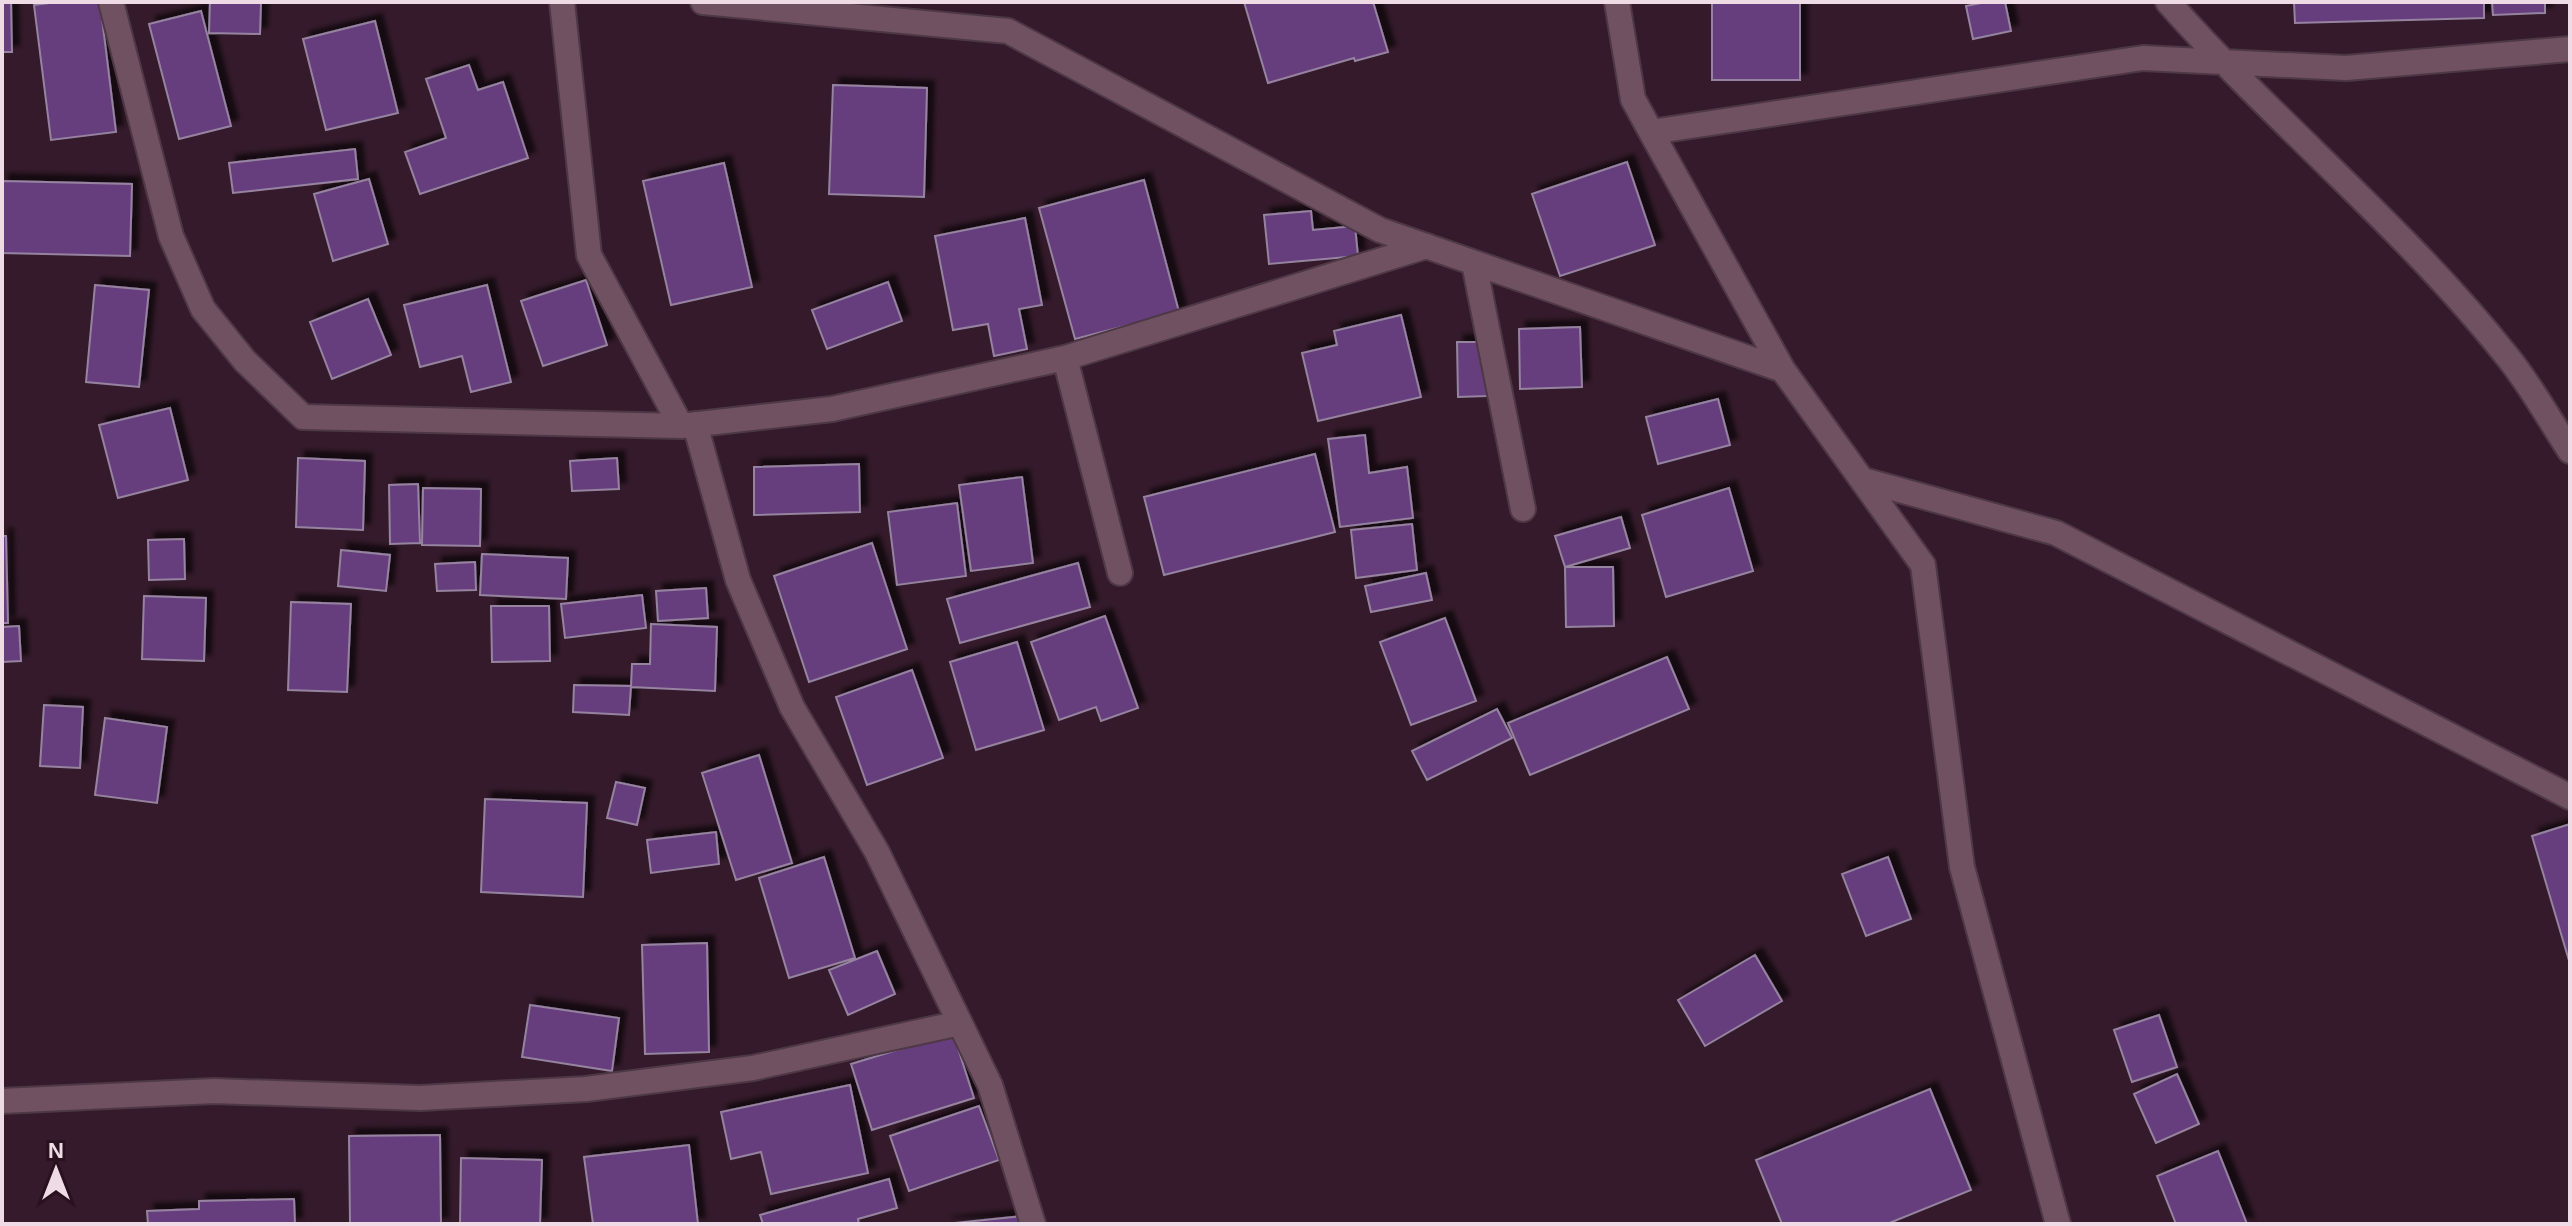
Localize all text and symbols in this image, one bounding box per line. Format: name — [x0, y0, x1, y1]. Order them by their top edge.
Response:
north arrow — [16, 1130, 96, 1210]
text: N — [48, 1138, 64, 1163]

